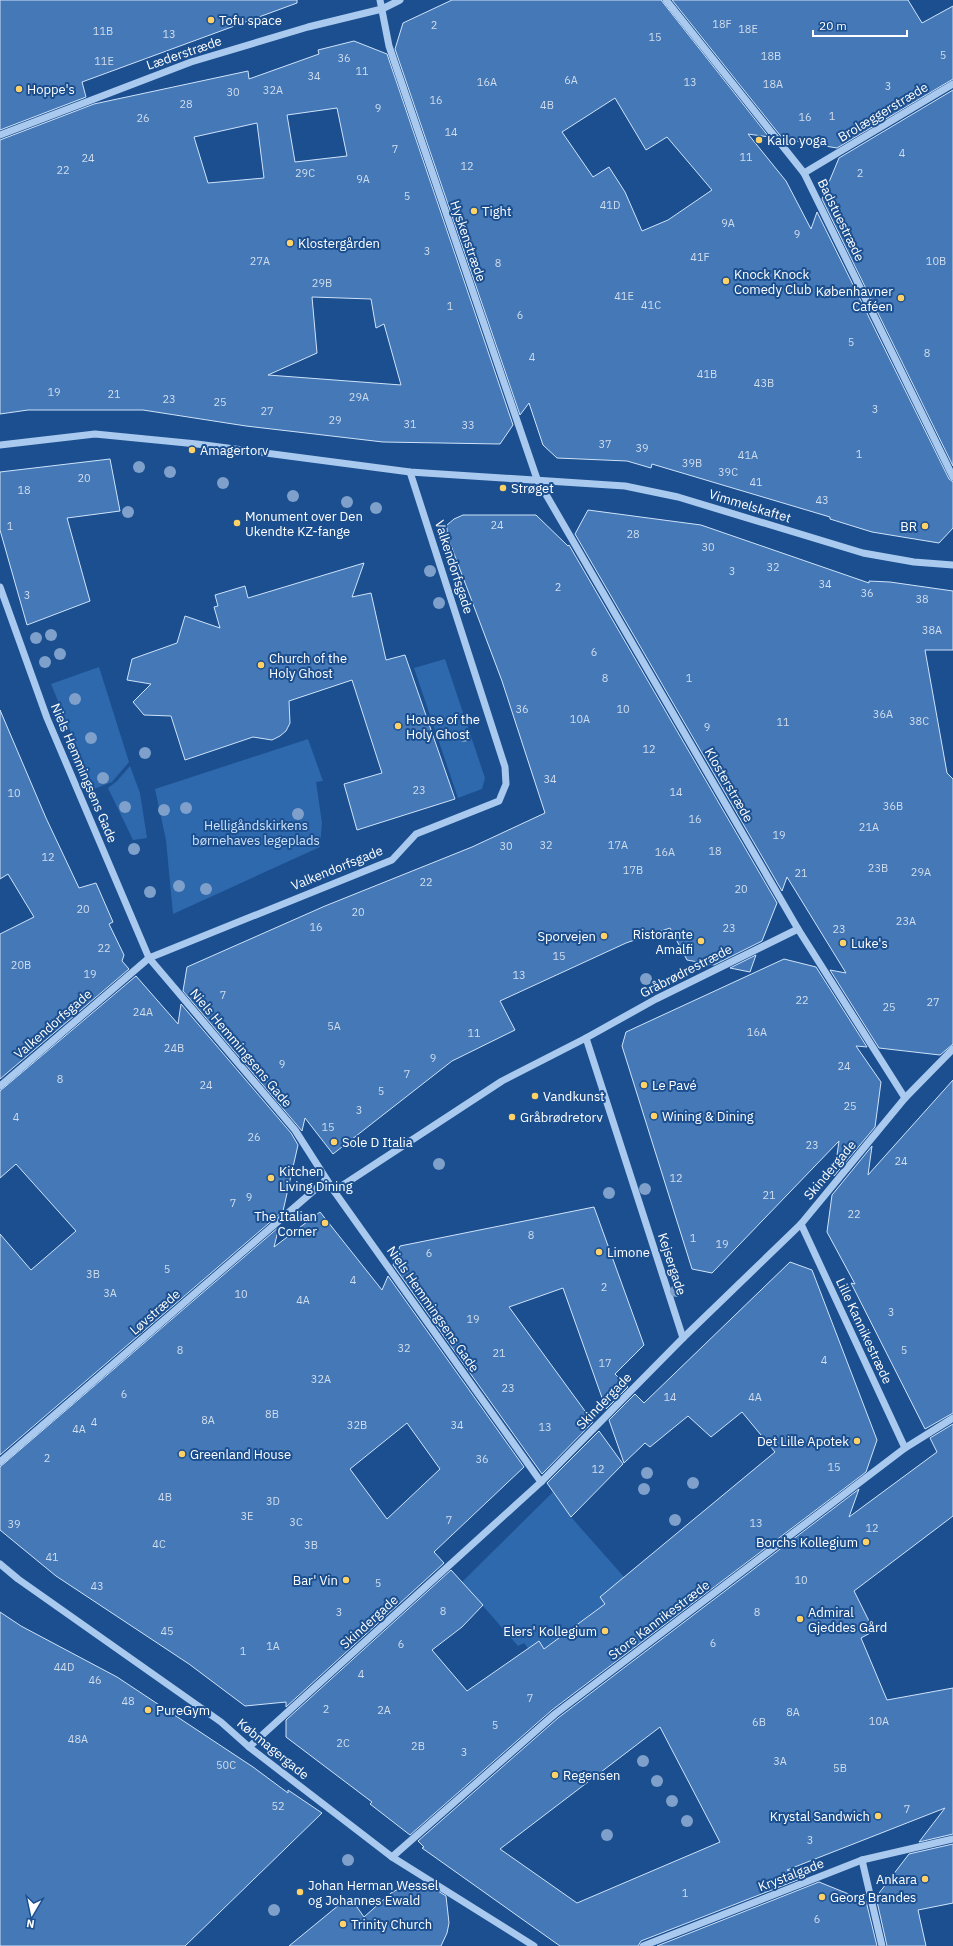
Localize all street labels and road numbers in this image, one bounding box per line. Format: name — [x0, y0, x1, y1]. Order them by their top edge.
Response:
street label: Læderstræde — [144, 32, 224, 74]
street label: Brolæggerstræde — [835, 78, 931, 146]
street label: Badstuestræde — [814, 176, 868, 264]
street label: Hyskenstræde — [446, 198, 490, 284]
street label: Vimmelskaftet — [707, 485, 793, 527]
street label: Valkendorfsgade — [431, 518, 477, 616]
street label: Niels Hemmingsens Gade — [47, 701, 121, 845]
street label: Klosterstræde — [701, 745, 757, 825]
street label: Valkendorfsgade — [289, 842, 385, 894]
street label: Gråbrødrestræde — [637, 940, 735, 1002]
street label: Niels Hemmingsens Gade — [186, 985, 296, 1111]
street label: Valkendorfsgade — [11, 986, 95, 1062]
street label: Skindergade — [800, 1137, 860, 1203]
street label: Kejsergade — [654, 1231, 690, 1297]
street label: Niels Hemmingsens Gade — [383, 1243, 483, 1375]
street label: Lille Kannikestræde — [832, 1275, 896, 1387]
street label: Løvstræde — [126, 1285, 184, 1339]
street label: Skindergade — [573, 1369, 635, 1433]
street label: Store Kannikestræde — [605, 1576, 713, 1664]
street label: Skindergade — [336, 1591, 402, 1653]
street label: Købmagergade — [233, 1715, 313, 1783]
street label: Krystalgade — [756, 1855, 826, 1895]

